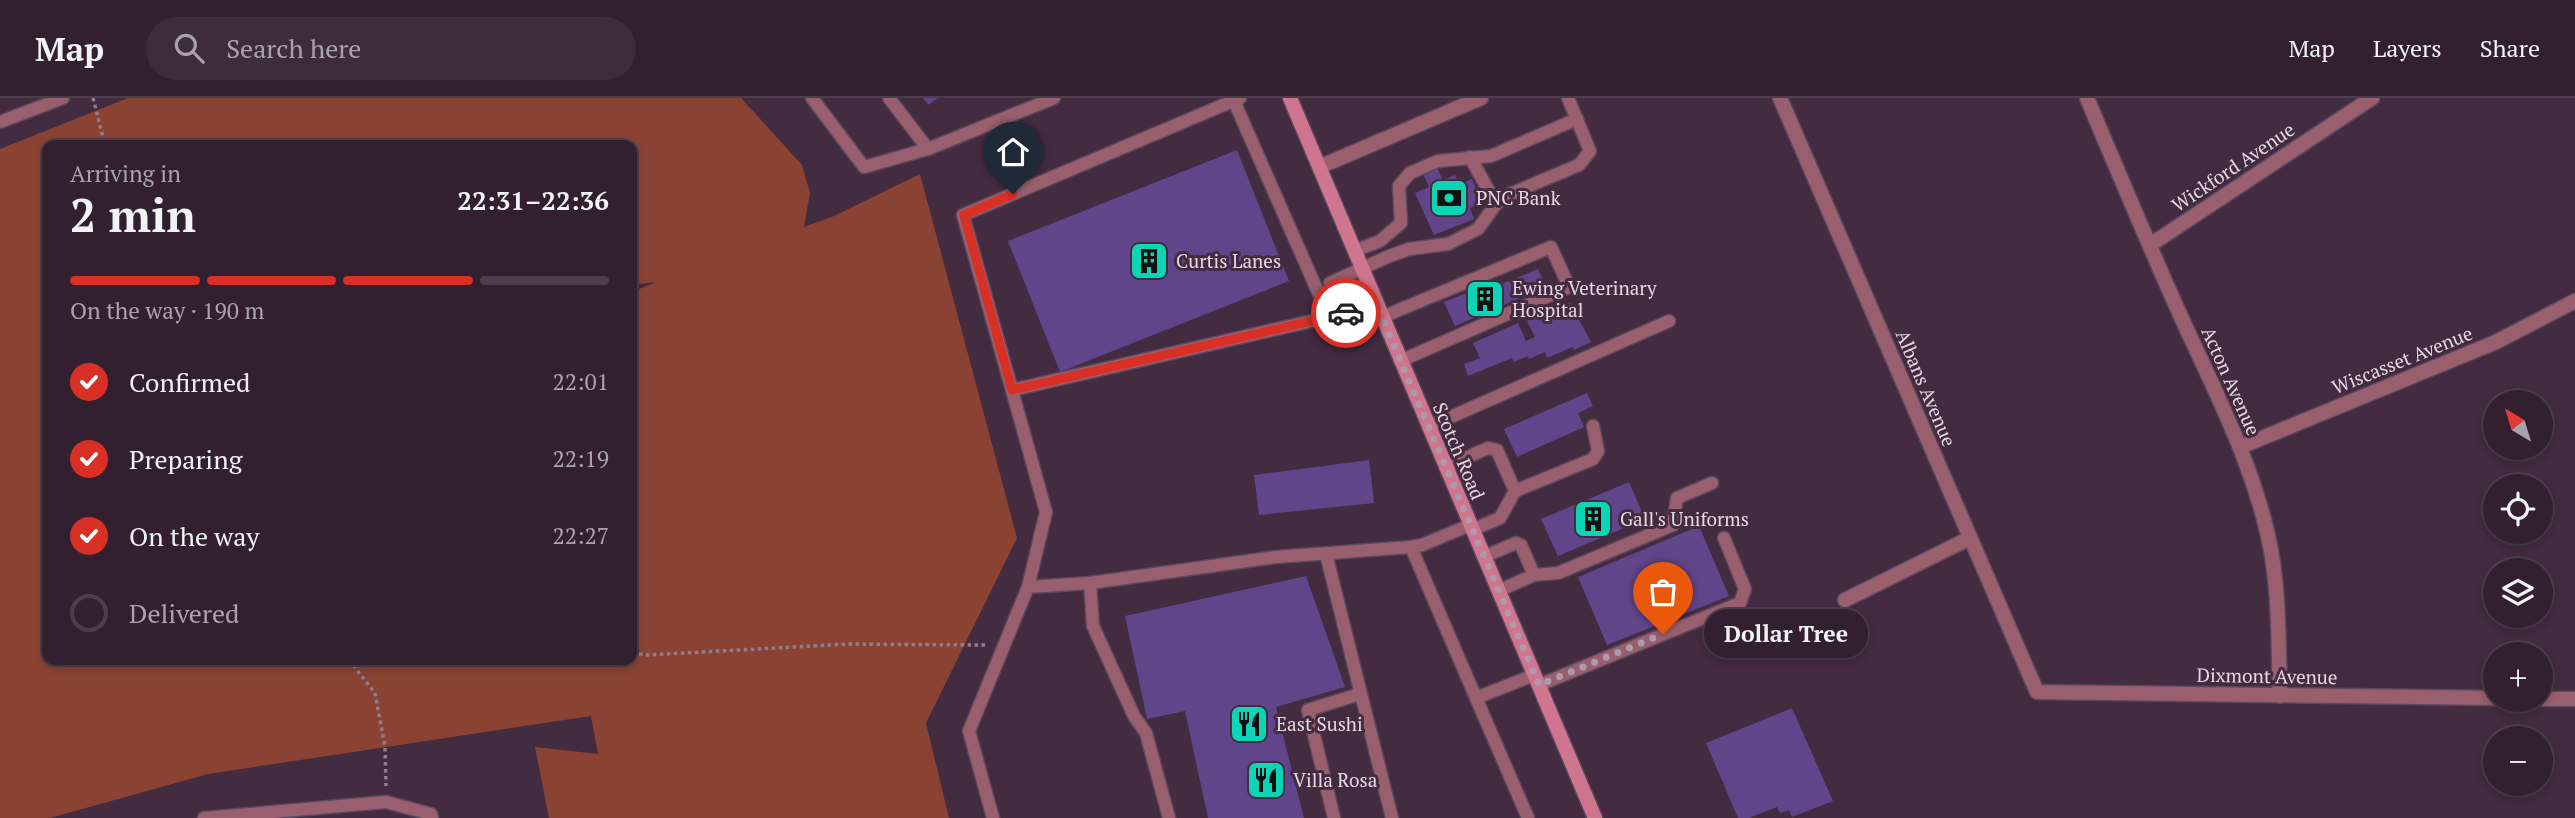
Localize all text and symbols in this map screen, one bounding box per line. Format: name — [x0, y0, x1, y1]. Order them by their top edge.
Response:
search box — [146, 17, 636, 80]
text: Map — [35, 27, 104, 70]
icon: search — [170, 29, 208, 67]
text: Search here — [226, 31, 361, 65]
text: Map — [2288, 32, 2335, 64]
text: Layers — [2373, 32, 2442, 64]
text: Share — [2480, 32, 2540, 64]
street label: Wickford Avenue — [2166, 116, 2299, 217]
pin — [983, 122, 1043, 194]
icon: home — [994, 133, 1032, 171]
text: Arriving in — [70, 158, 181, 189]
bank icon: PNC Bank — [1428, 177, 1470, 219]
text: 22:31–22:36 — [457, 183, 609, 217]
text: 2 min — [70, 184, 196, 245]
place label: PNC Bank — [1476, 185, 1561, 210]
building icon: Curtis Lanes — [1128, 240, 1170, 282]
place label: Curtis Lanes — [1176, 248, 1281, 273]
place label: Ewing Veterinary Hospital — [1512, 275, 1657, 322]
courier — [1311, 278, 1381, 348]
building icon: Ewing Veterinary Hospital — [1464, 278, 1506, 320]
icon: car — [1327, 294, 1365, 332]
text: On the way · 190 m — [70, 295, 264, 326]
street label: Wiscasset Avenue — [2328, 320, 2476, 399]
street label: Acton Avenue — [2196, 323, 2267, 439]
street label: Albans Avenue — [1891, 326, 1962, 450]
icon: check — [70, 363, 108, 401]
text: Confirmed — [129, 365, 250, 399]
text: 22:01 — [552, 366, 609, 397]
north arrow — [2483, 390, 2553, 460]
map controls — [2483, 390, 2553, 796]
street label: Scotch Road — [1428, 398, 1491, 504]
icon: check — [70, 440, 108, 478]
text: Preparing — [129, 442, 242, 476]
text: 22:19 — [552, 443, 609, 474]
button: locate — [2483, 474, 2553, 544]
building icon: Gall's Uniforms — [1572, 498, 1614, 540]
place label: Gall's Uniforms — [1620, 506, 1749, 531]
icon: check — [70, 517, 108, 555]
text: On the way — [129, 519, 260, 553]
text: 22:27 — [552, 520, 609, 551]
button: layers — [2483, 558, 2553, 628]
pin — [1633, 562, 1693, 634]
icon: bag — [1644, 573, 1682, 611]
text: Delivered — [129, 596, 239, 630]
callout: Dollar Tree — [1705, 610, 1870, 658]
text: Dollar Tree — [1724, 618, 1848, 649]
button: + — [2483, 642, 2553, 712]
street label: Dixmont Avenue — [2196, 662, 2338, 689]
restaurant icon: East Sushi — [1228, 703, 1270, 745]
place label: East Sushi — [1276, 711, 1363, 736]
button: − — [2483, 726, 2553, 796]
restaurant icon: Villa Rosa — [1245, 759, 1287, 801]
place label: Villa Rosa — [1293, 767, 1378, 792]

